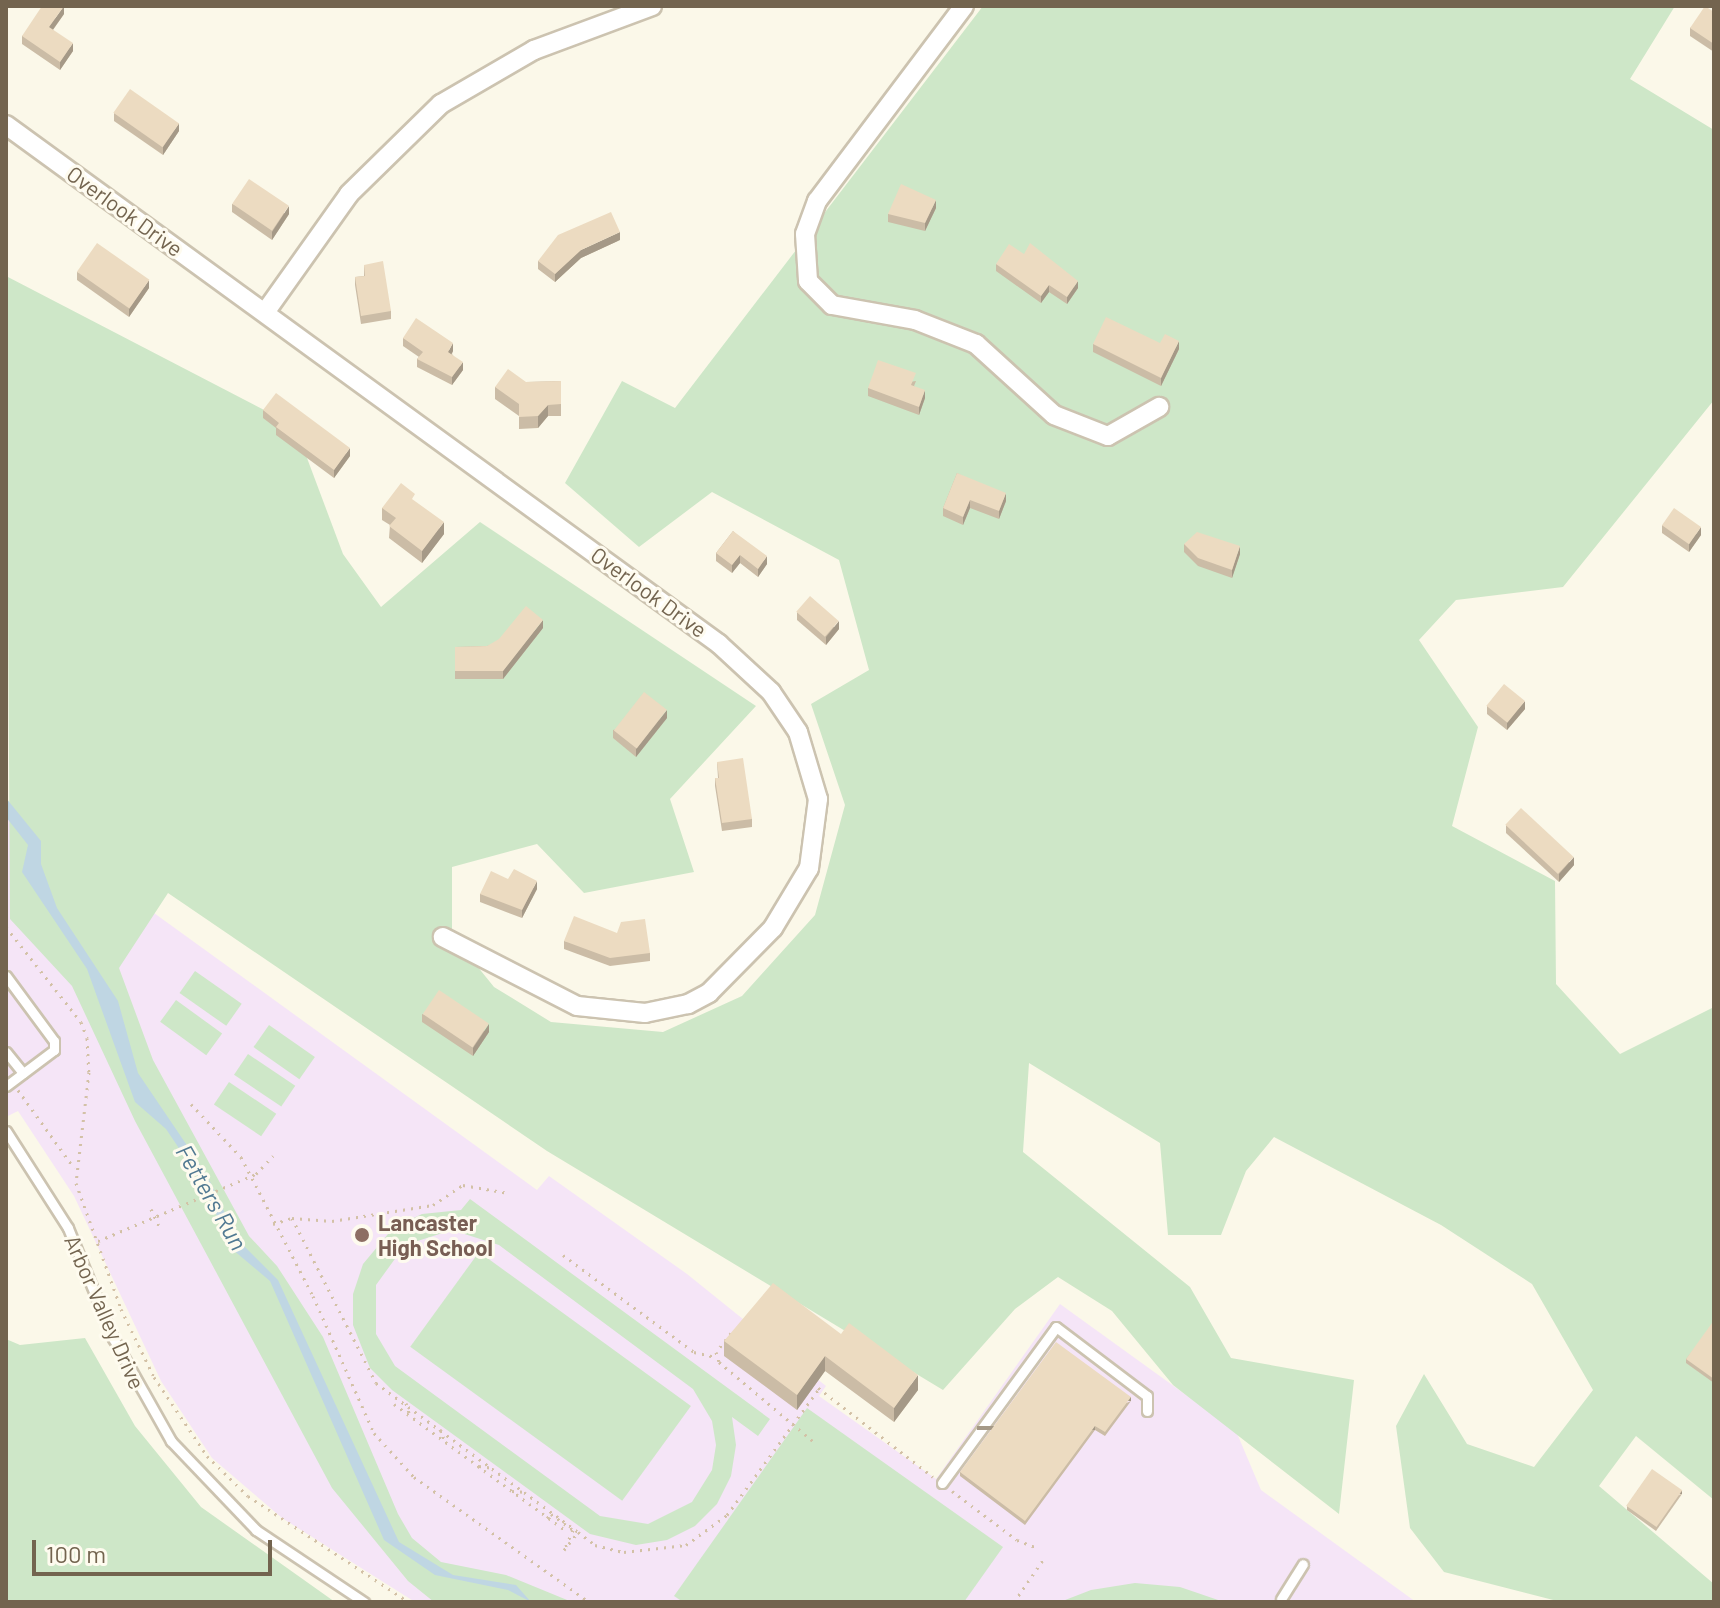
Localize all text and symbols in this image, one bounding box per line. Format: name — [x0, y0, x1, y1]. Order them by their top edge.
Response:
street label: Overlook Drive — [62, 160, 188, 262]
street label: Overlook Drive — [586, 541, 712, 643]
water label: Fetters Run — [170, 1139, 254, 1255]
place label: Lancaster High School — [378, 1209, 493, 1260]
marker: Lancaster High School — [353, 1226, 371, 1244]
street label: Arbor Valley Drive — [59, 1231, 151, 1393]
scale bar — [36, 1524, 276, 1574]
text: 100 m — [46, 1539, 106, 1568]

